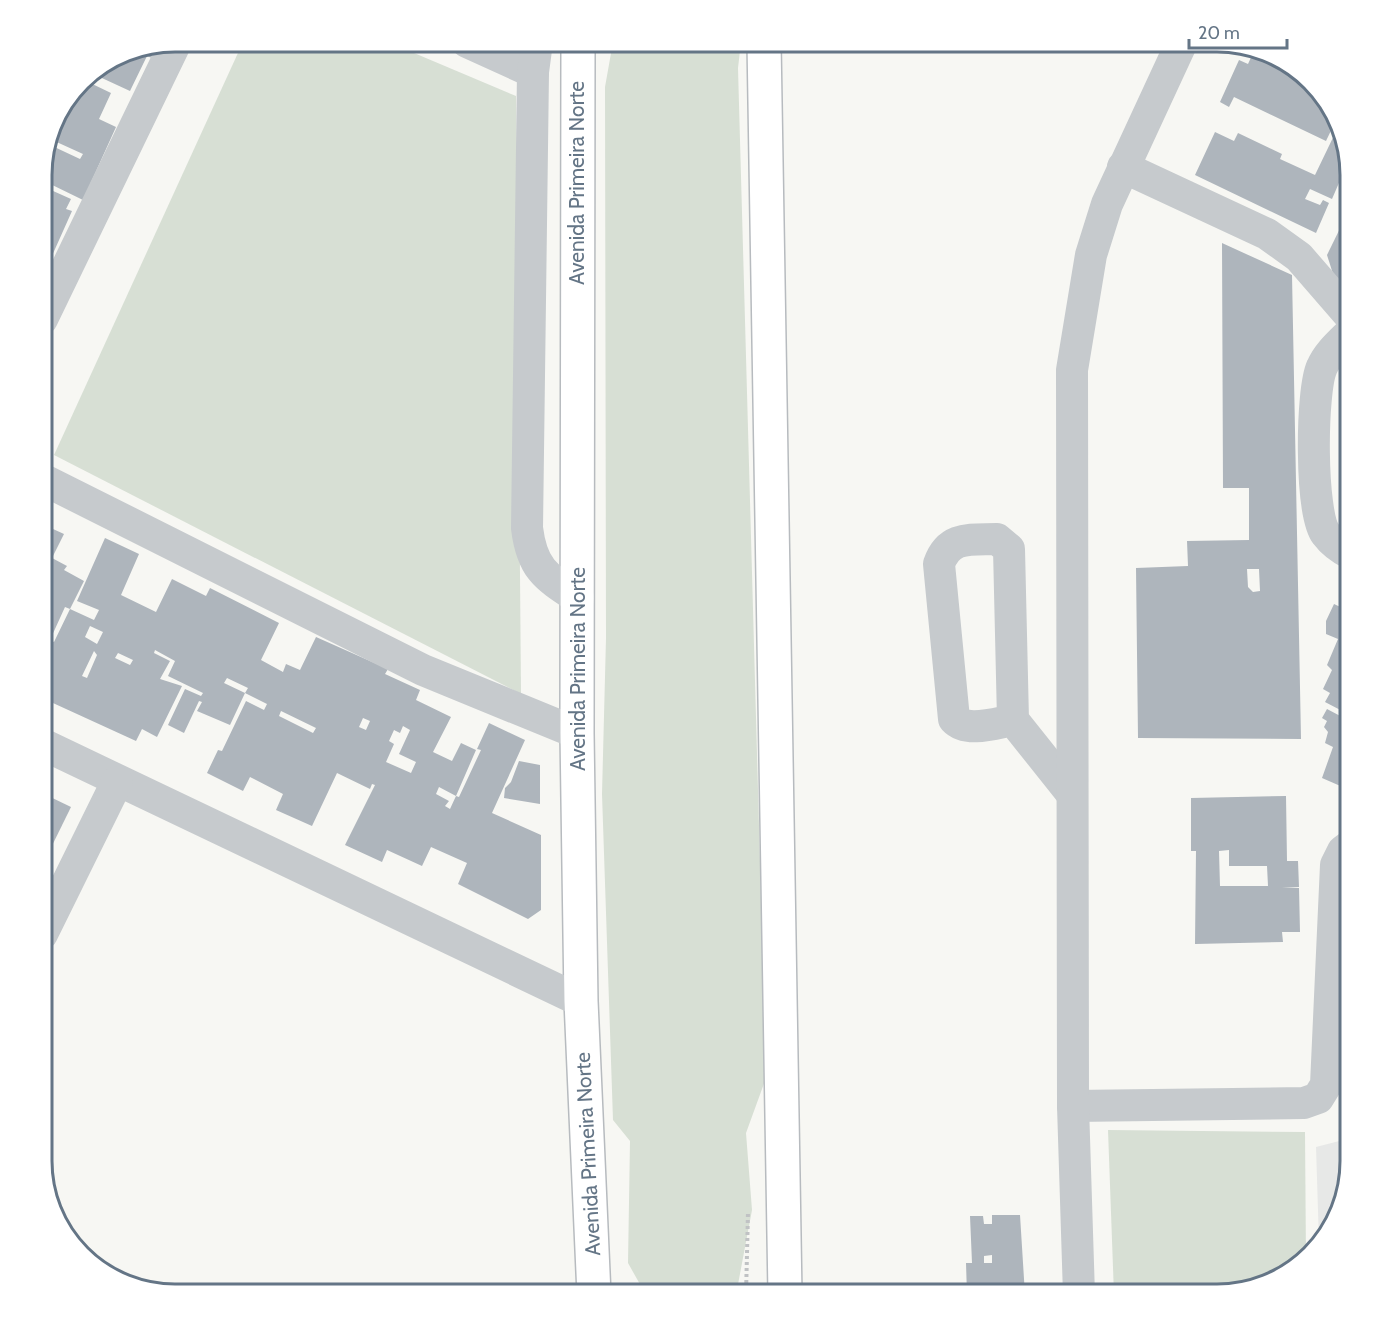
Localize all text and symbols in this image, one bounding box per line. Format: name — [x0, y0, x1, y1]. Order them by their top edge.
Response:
scale bar — [1189, 12, 1286, 50]
text: 20 m — [1198, 22, 1240, 44]
street label: Avenida Primeira Norte — [564, 81, 589, 285]
street label: Avenida Primeira Norte — [565, 567, 590, 771]
street label: Avenida Primeira Norte — [570, 1051, 605, 1257]

